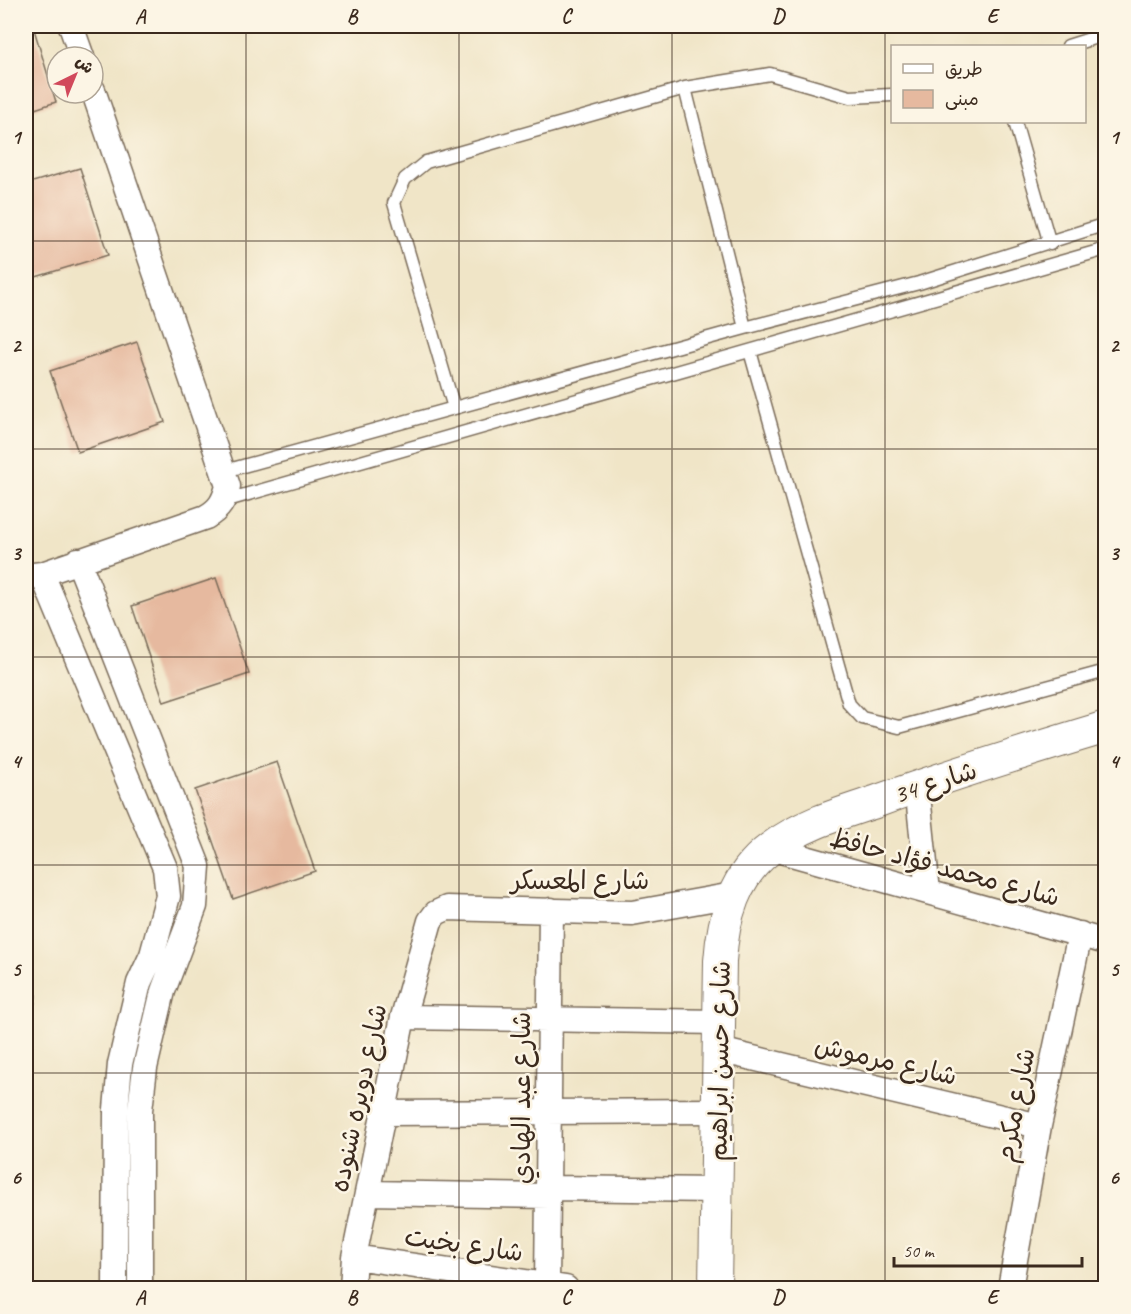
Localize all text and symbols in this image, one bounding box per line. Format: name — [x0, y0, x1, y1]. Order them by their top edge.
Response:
text: A — [135, 4, 147, 29]
text: B — [347, 4, 359, 29]
text: C — [561, 4, 573, 29]
text: D — [772, 4, 786, 29]
text: E — [987, 4, 1001, 29]
north arrow — [45, 45, 105, 105]
legend — [891, 45, 1086, 123]
text: ش — [71, 51, 98, 78]
text: طريق — [945, 58, 983, 80]
text: مبنى — [945, 88, 979, 110]
text: 1 — [12, 125, 23, 150]
text: 1 — [1110, 125, 1121, 150]
text: 2 — [12, 333, 23, 358]
text: 2 — [1110, 333, 1121, 358]
text: 3 — [12, 541, 23, 566]
text: 3 — [1110, 541, 1121, 566]
text: 4 — [12, 749, 24, 774]
text: 4 — [1110, 749, 1122, 774]
street label: شارع 34 — [889, 754, 981, 812]
street label: شارع محمد فؤاد حافظ — [826, 821, 1063, 915]
street label: شارع المعسكر — [509, 864, 649, 898]
text: 5 — [12, 957, 23, 982]
text: 5 — [1110, 957, 1121, 982]
street label: شارع حسن ابراهيم — [701, 960, 741, 1162]
street label: شارع دويره شنوده — [322, 1001, 396, 1195]
street label: شارع عبد الهادي — [505, 1012, 540, 1184]
street label: شارع مرموش — [811, 1028, 960, 1094]
street label: شارع مكرم — [988, 1045, 1046, 1166]
text: 6 — [11, 1165, 22, 1190]
text: 6 — [1109, 1165, 1120, 1190]
street label: شارع بخيت — [402, 1220, 525, 1270]
scale bar — [894, 1230, 1082, 1268]
text: 50 m — [903, 1240, 936, 1262]
text: A — [135, 1285, 147, 1310]
text: B — [347, 1285, 359, 1310]
text: C — [561, 1285, 573, 1310]
text: D — [772, 1285, 786, 1310]
text: E — [987, 1285, 1001, 1310]

